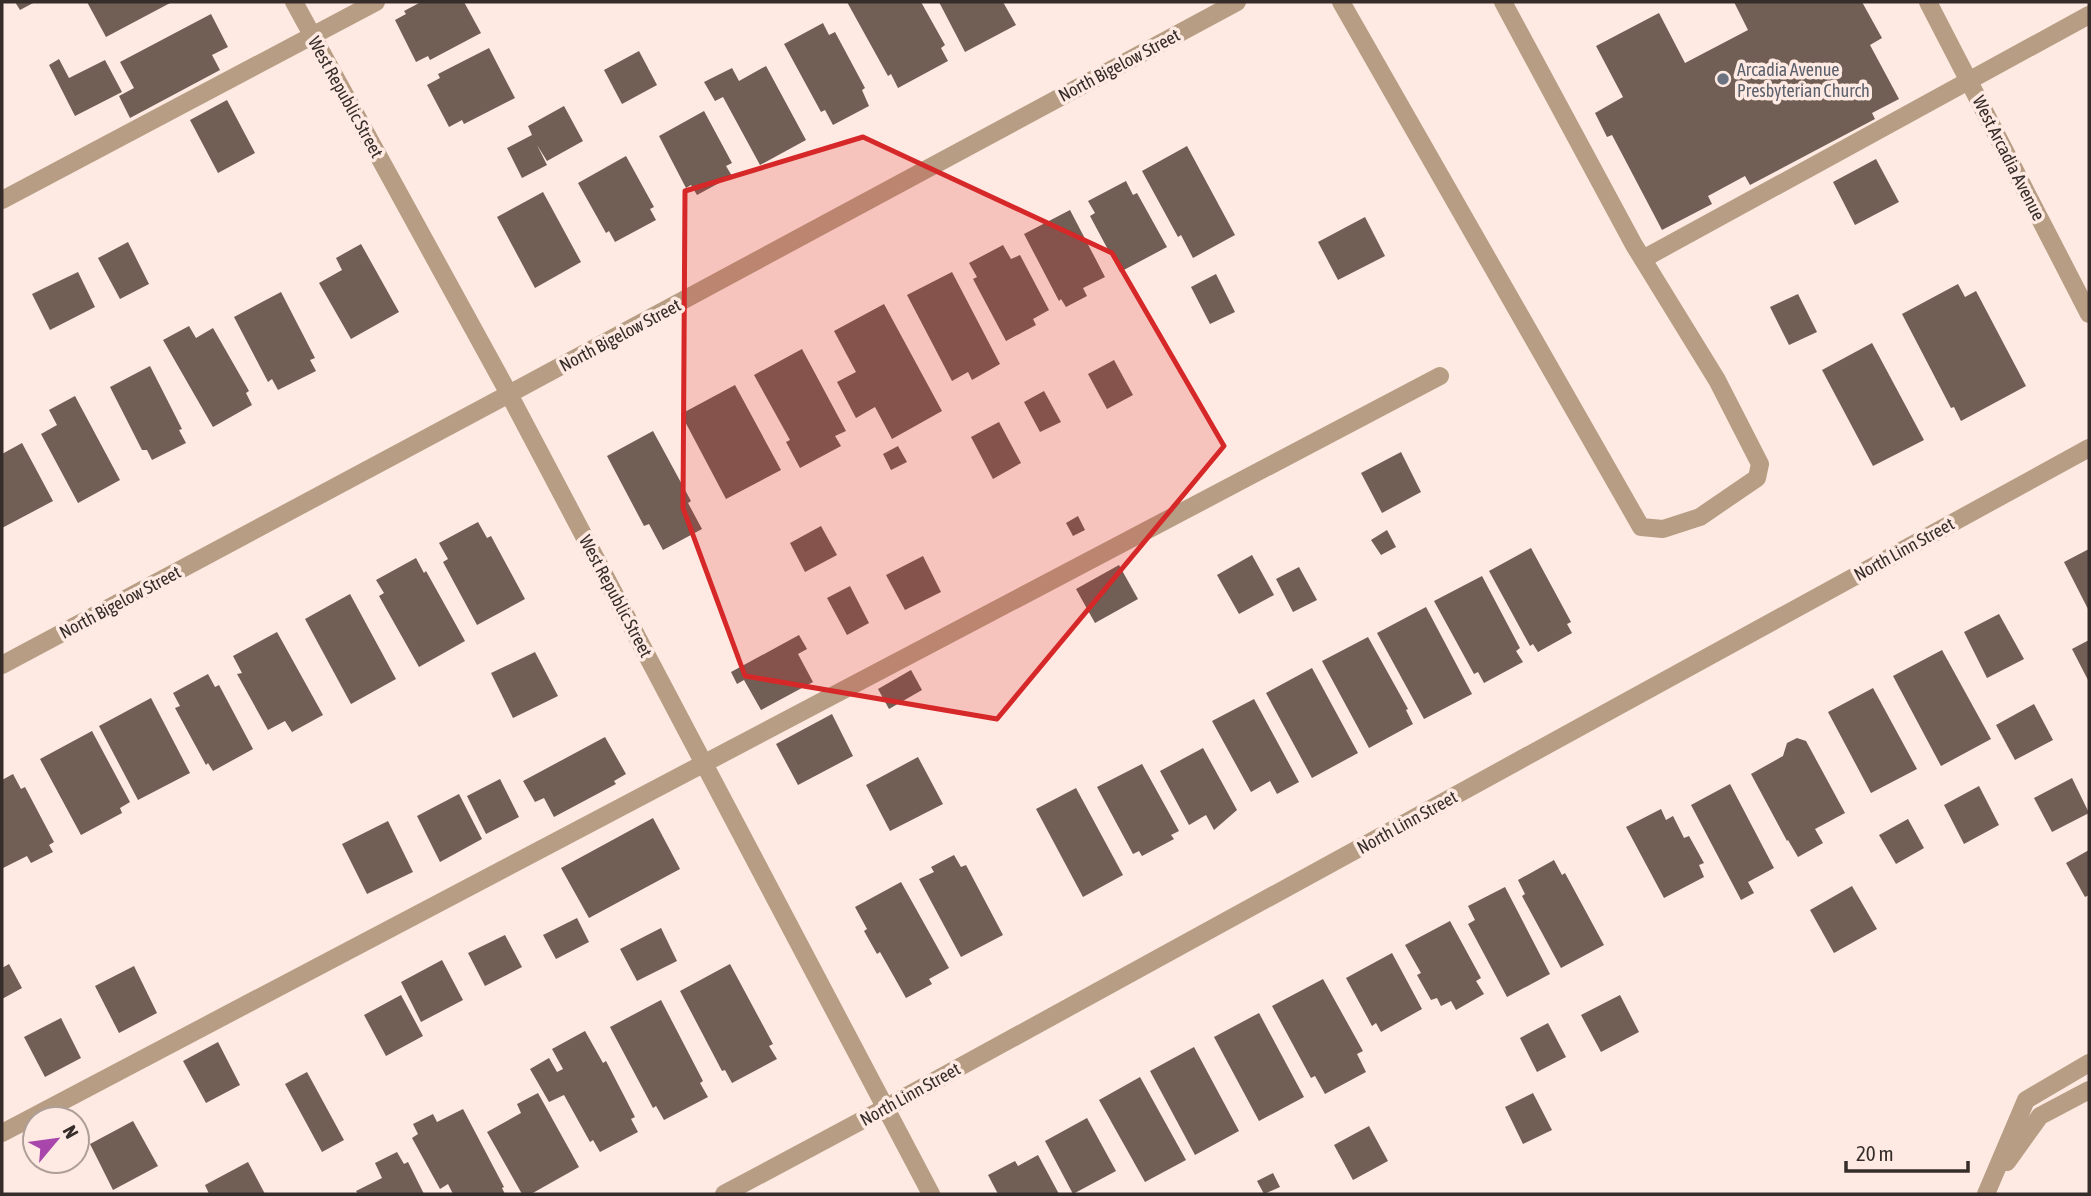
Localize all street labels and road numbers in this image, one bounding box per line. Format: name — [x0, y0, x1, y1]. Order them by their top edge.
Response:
street label: North Bigelow Street — [1055, 24, 1183, 106]
street label: West Republic Street — [304, 33, 388, 161]
street label: West Arcadia Avenue — [1969, 92, 2049, 224]
street label: North Bigelow Street — [556, 294, 684, 376]
street label: North Linn Street — [1850, 513, 1958, 585]
street label: West Republic Street — [575, 531, 657, 661]
street label: North Bigelow Street — [56, 561, 184, 643]
street label: North Linn Street — [1353, 786, 1461, 858]
street label: North Linn Street — [856, 1058, 964, 1130]

